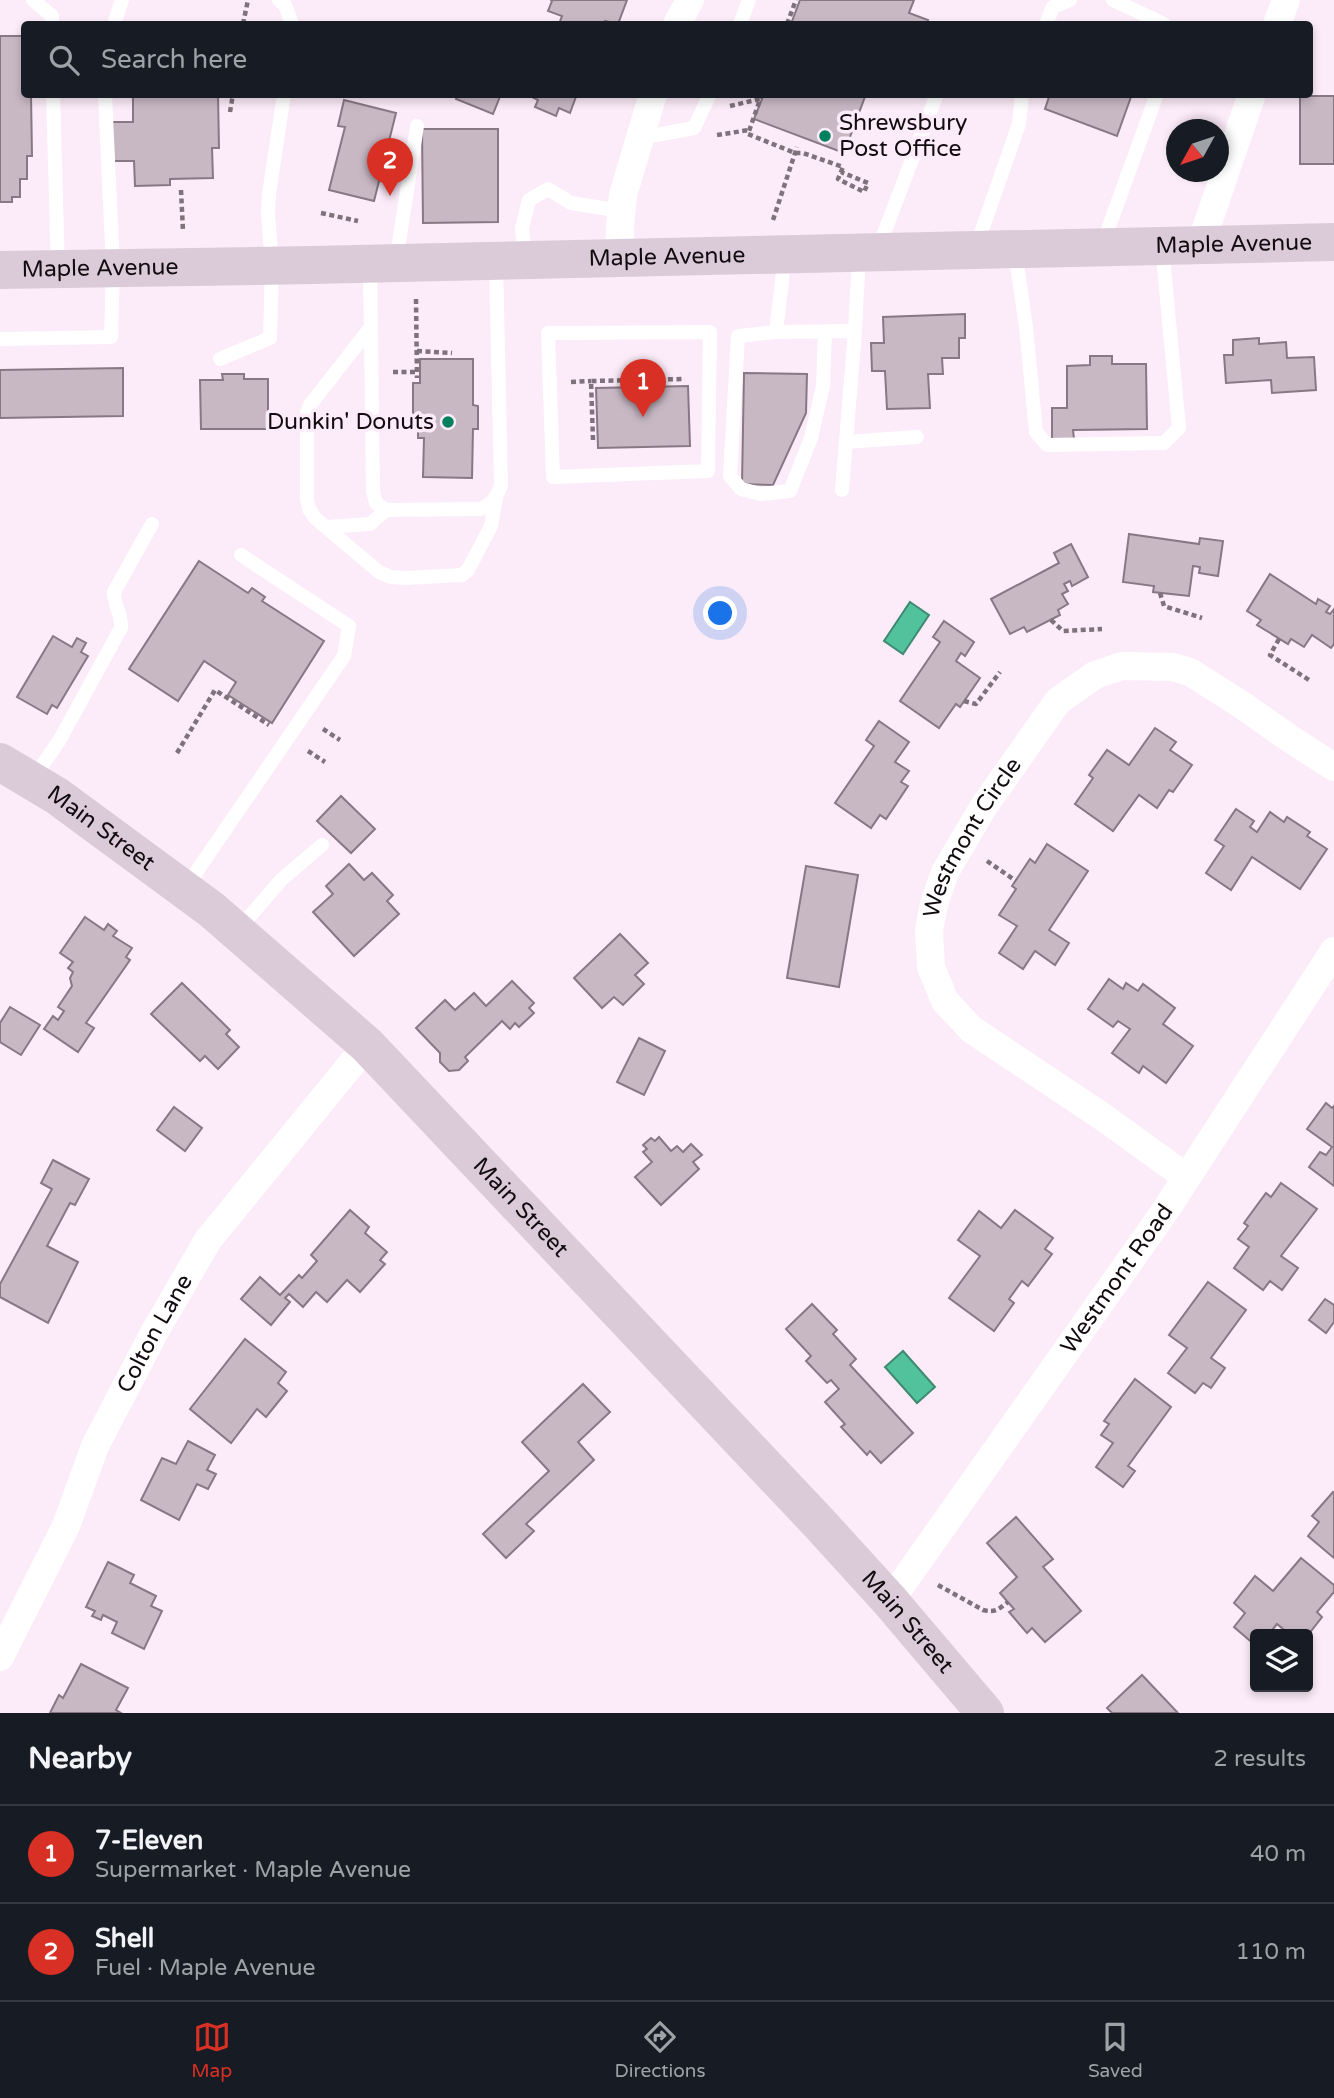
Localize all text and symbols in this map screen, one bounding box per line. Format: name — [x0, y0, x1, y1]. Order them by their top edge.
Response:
search box — [21, 21, 1313, 98]
icon: search — [45, 41, 83, 79]
text: Search here — [101, 44, 247, 75]
place label: Shrewsbury Post Office — [839, 109, 967, 163]
north arrow — [1166, 119, 1229, 182]
marker: Shrewsbury Post Office — [817, 128, 833, 144]
pin: 2 — [367, 138, 413, 196]
street label: Maple Avenue — [1155, 228, 1312, 260]
street label: Maple Avenue — [588, 241, 746, 273]
street label: Maple Avenue — [21, 253, 179, 284]
pin: 1 — [620, 359, 666, 417]
place label: Dunkin' Donuts — [267, 408, 434, 436]
marker: Dunkin' Donuts — [440, 414, 456, 430]
your location — [703, 596, 737, 630]
street label: Westmont Circle — [918, 752, 1028, 920]
street label: Main Street — [42, 780, 160, 877]
street label: Main Street — [467, 1152, 575, 1263]
street label: Westmont Road — [1055, 1199, 1179, 1359]
street label: Colton Lane — [111, 1269, 199, 1398]
street label: Main Street — [855, 1565, 959, 1679]
map controls — [1250, 1629, 1313, 1692]
button: layers — [1250, 1629, 1313, 1692]
text: Nearby — [28, 1740, 132, 1777]
text: 2 results — [1213, 1745, 1306, 1773]
text: 7-Eleven — [95, 1825, 203, 1856]
text: 1 — [44, 1840, 58, 1868]
text: 40 m — [1250, 1840, 1306, 1868]
text: Supermarket · Maple Avenue — [95, 1856, 411, 1884]
text: Shell — [95, 1923, 154, 1954]
text: 2 — [44, 1938, 58, 1966]
text: 110 m — [1236, 1938, 1306, 1966]
text: Fuel · Maple Avenue — [95, 1954, 316, 1982]
tab: Map — [191, 2018, 232, 2082]
tab: Directions — [615, 2018, 706, 2082]
tab: Saved — [1088, 2018, 1143, 2082]

